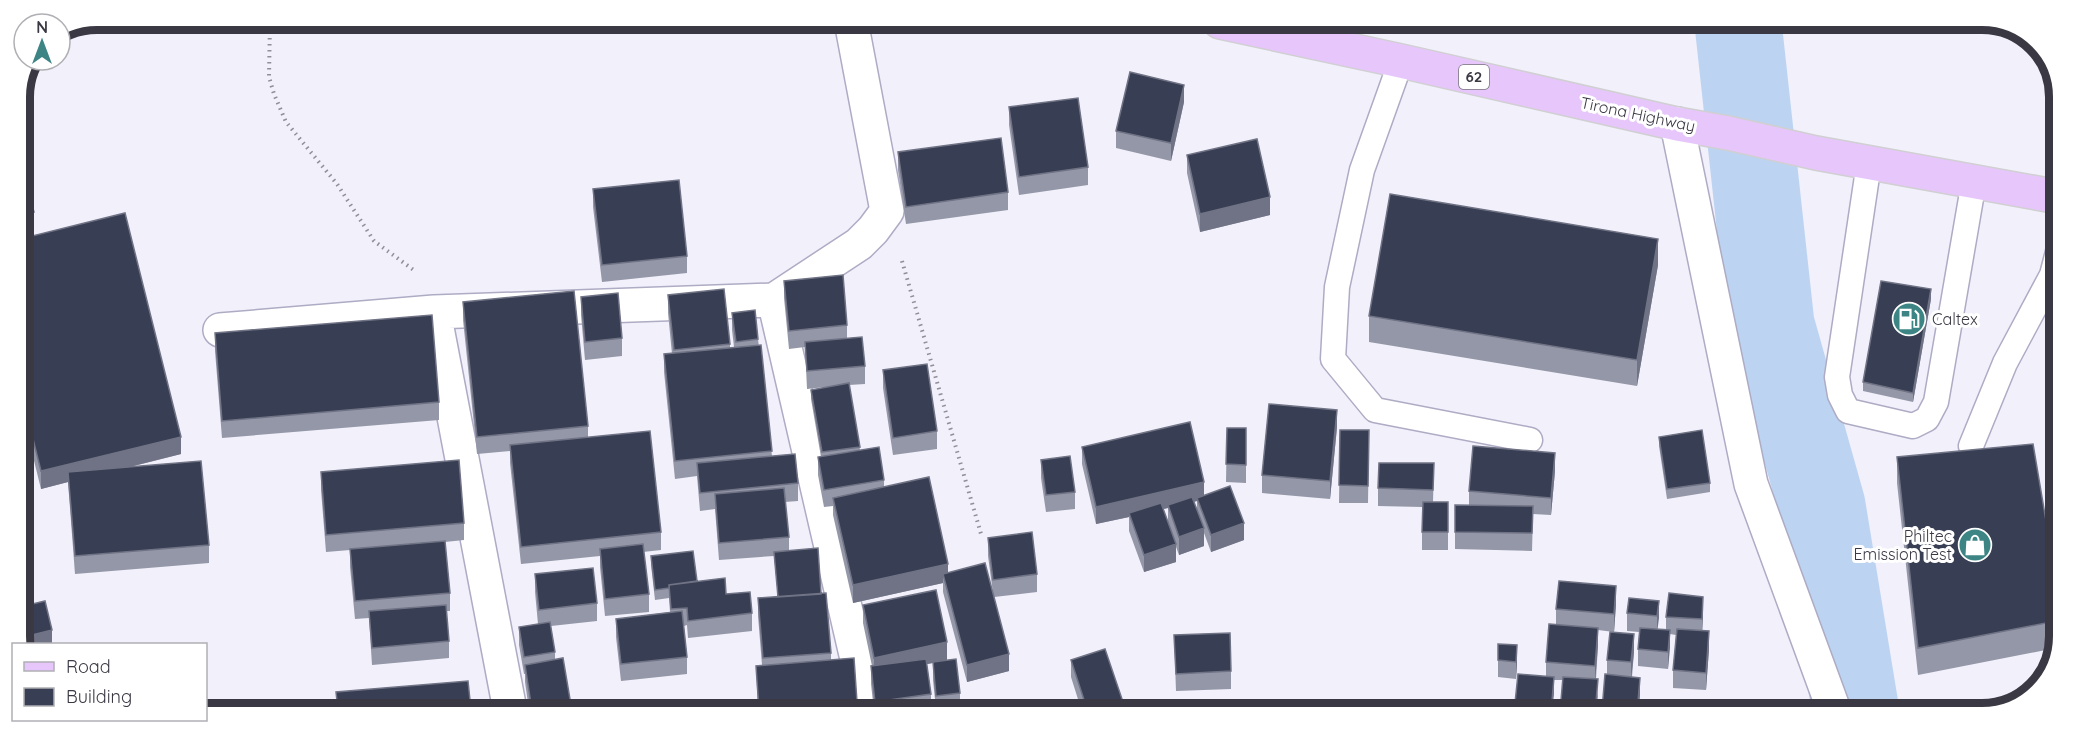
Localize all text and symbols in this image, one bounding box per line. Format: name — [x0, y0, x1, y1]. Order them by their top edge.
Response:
north arrow — [12, 12, 72, 72]
text: N — [36, 17, 48, 37]
road number: 62 — [1459, 65, 1489, 89]
street label: Tirona Highway — [1579, 92, 1697, 136]
fuel station icon: Caltex — [1891, 301, 1927, 337]
place label: Caltex — [1932, 309, 1978, 329]
place label: Philtec Emission Test — [1853, 526, 1952, 564]
shop icon: Philtec Emission Test — [1957, 527, 1993, 563]
legend — [12, 643, 207, 721]
text: Road — [66, 655, 111, 678]
text: Building — [66, 685, 132, 708]

